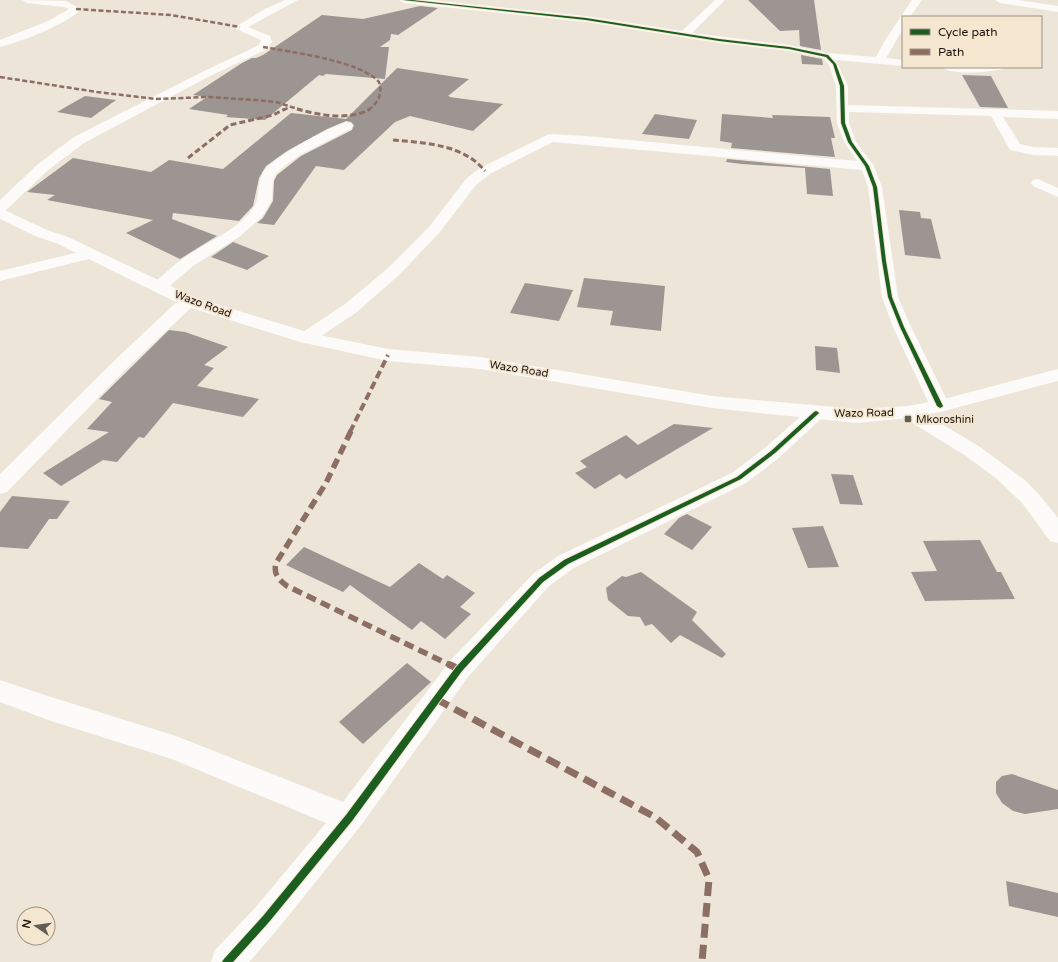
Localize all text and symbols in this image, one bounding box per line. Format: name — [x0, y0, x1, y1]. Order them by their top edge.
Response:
legend — [902, 16, 1042, 68]
text: Cycle path — [938, 25, 997, 39]
text: Path — [938, 45, 964, 59]
street label: Wazo Road — [173, 288, 233, 320]
street label: Wazo Road — [489, 358, 549, 380]
street label: Wazo Road — [834, 406, 894, 420]
place label: Mkoroshini — [916, 413, 974, 426]
marker: Mkoroshini — [903, 414, 913, 424]
north arrow — [16, 906, 56, 946]
text: N — [19, 918, 34, 930]

